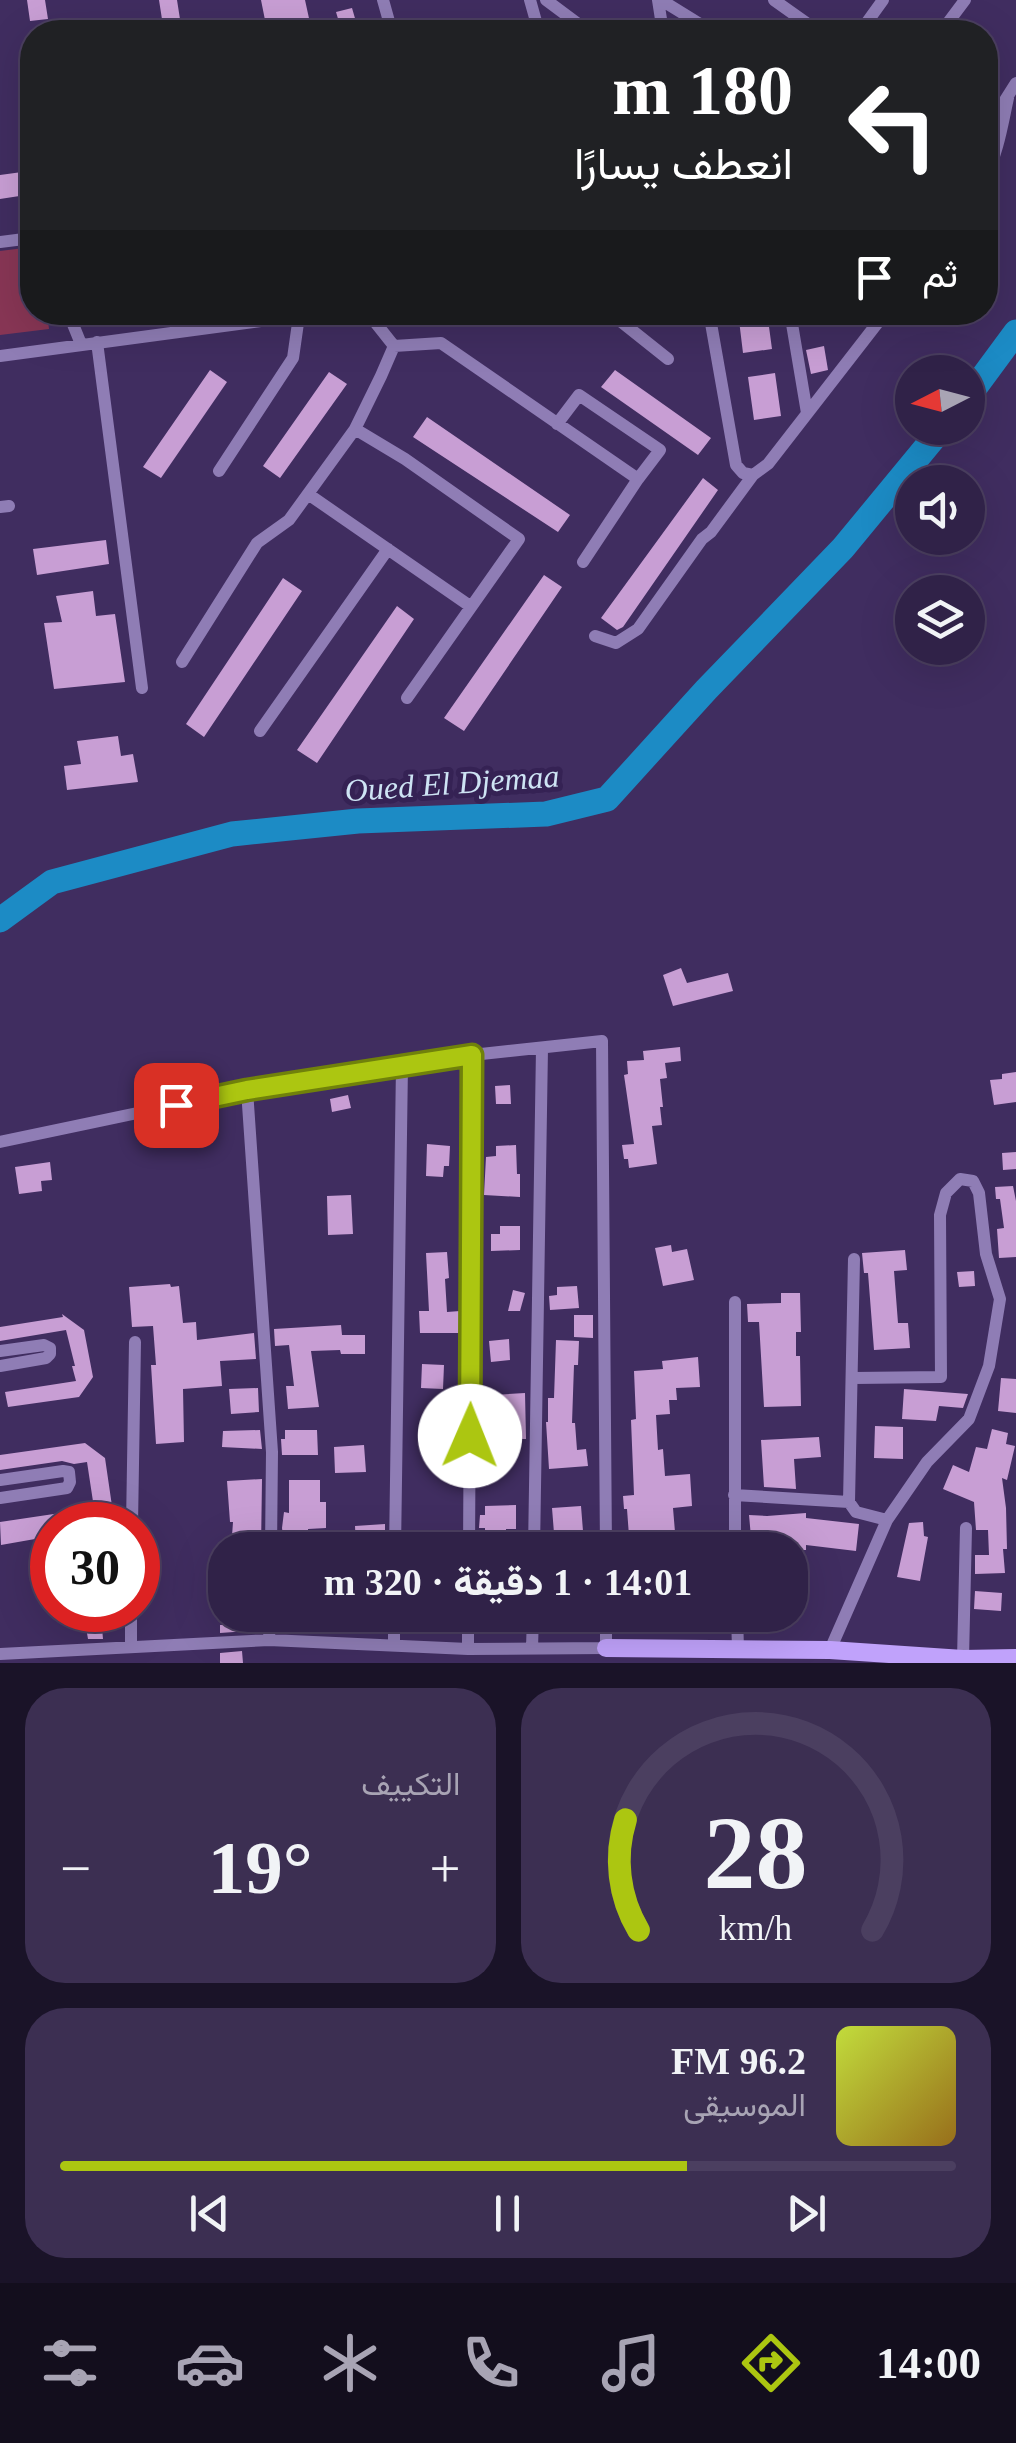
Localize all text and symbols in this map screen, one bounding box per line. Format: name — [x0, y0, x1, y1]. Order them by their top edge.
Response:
text: 180 m — [612, 52, 793, 129]
icon: left — [828, 60, 958, 190]
text: انعطف يسارًا — [574, 139, 793, 189]
icon: arrive — [847, 250, 902, 305]
text: ثم — [922, 253, 958, 295]
north arrow — [895, 355, 985, 445]
map controls — [895, 355, 985, 665]
button: sound — [895, 465, 985, 555]
button: layers — [895, 575, 985, 665]
water label: Oued El Djemaa — [343, 758, 561, 808]
pin — [134, 1063, 219, 1148]
icon: arrive — [149, 1078, 204, 1133]
position arrow — [418, 1384, 522, 1488]
speed limit sign: 30 — [30, 1502, 160, 1632]
text: 14:01 · 1 دقيقة · 320 m — [324, 1561, 692, 1603]
text: التكييف — [361, 1766, 461, 1802]
text: 28 — [704, 1795, 808, 1910]
text: 19° — [208, 1826, 313, 1909]
text: − — [60, 1838, 91, 1899]
text: + — [429, 1838, 461, 1899]
text: km/h — [719, 1908, 793, 1948]
text: 96.2 FM — [671, 2040, 806, 2082]
text: الموسيقى — [683, 2087, 806, 2123]
icon: previous — [182, 2186, 237, 2241]
icon: pause — [480, 2186, 535, 2241]
icon: next — [779, 2186, 834, 2241]
icon: filters — [35, 2328, 105, 2398]
icon: car — [175, 2328, 245, 2398]
icon: climate — [315, 2328, 385, 2398]
icon: phone — [456, 2328, 526, 2398]
icon: music — [596, 2328, 666, 2398]
icon: directions — [736, 2328, 806, 2398]
text: 14:00 — [876, 2338, 981, 2388]

